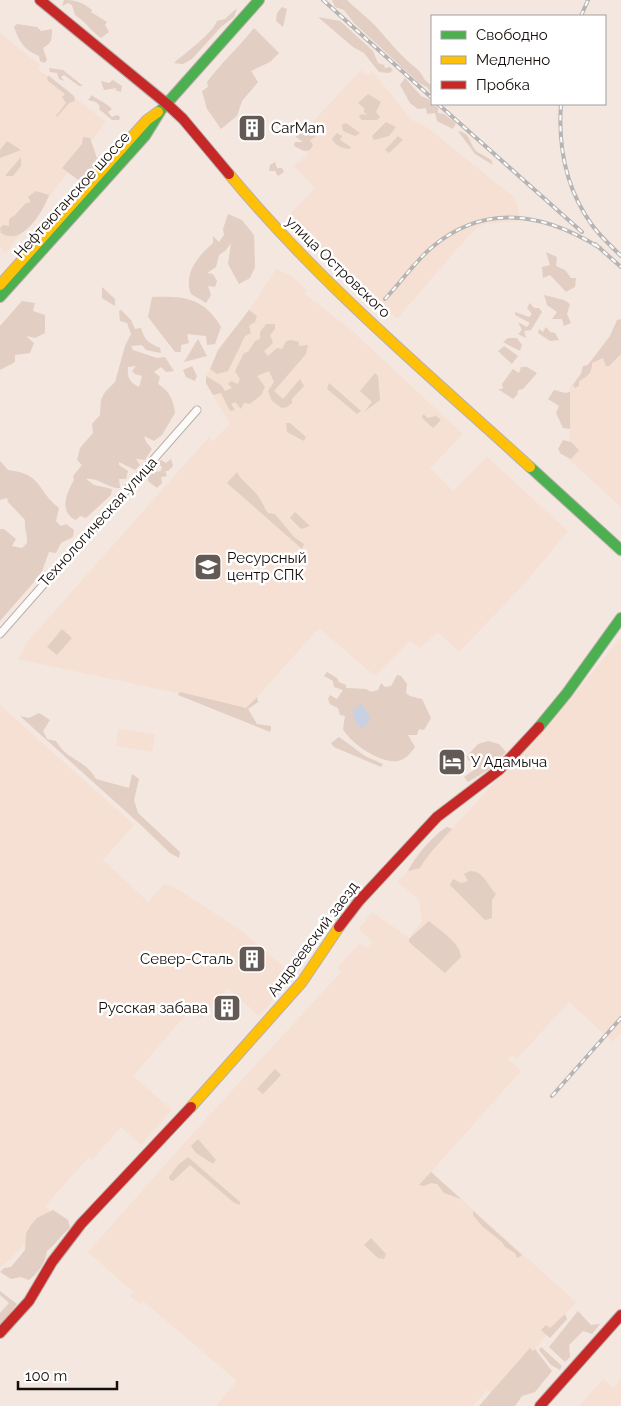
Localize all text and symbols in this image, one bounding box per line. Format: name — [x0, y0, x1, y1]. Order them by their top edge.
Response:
legend — [431, 15, 606, 105]
text: Свободно — [476, 26, 548, 44]
text: Медленно — [476, 51, 550, 69]
text: Пробка — [476, 76, 530, 94]
building icon: CarMan — [237, 113, 267, 143]
place label: CarMan — [271, 119, 325, 137]
street label: Нефтеюганское шоссе — [10, 128, 134, 262]
street label: улица Островского — [282, 212, 394, 322]
street label: Технологическая улица — [35, 453, 161, 591]
place label: Ресурсный центр СПК — [227, 549, 307, 584]
school or university icon: Ресурсный центр СПК — [193, 552, 223, 582]
hotel icon: У Адамыча — [437, 747, 467, 777]
place label: У Адамыча — [471, 753, 547, 771]
street label: Андреевский заезд — [264, 878, 362, 1000]
building icon: Север-Сталь — [237, 944, 267, 974]
place label: Север-Сталь — [140, 950, 233, 968]
building icon: Русская забава — [212, 993, 242, 1023]
place label: Русская забава — [98, 999, 208, 1017]
scale bar — [18, 1358, 116, 1390]
text: 100 m — [25, 1367, 67, 1385]

